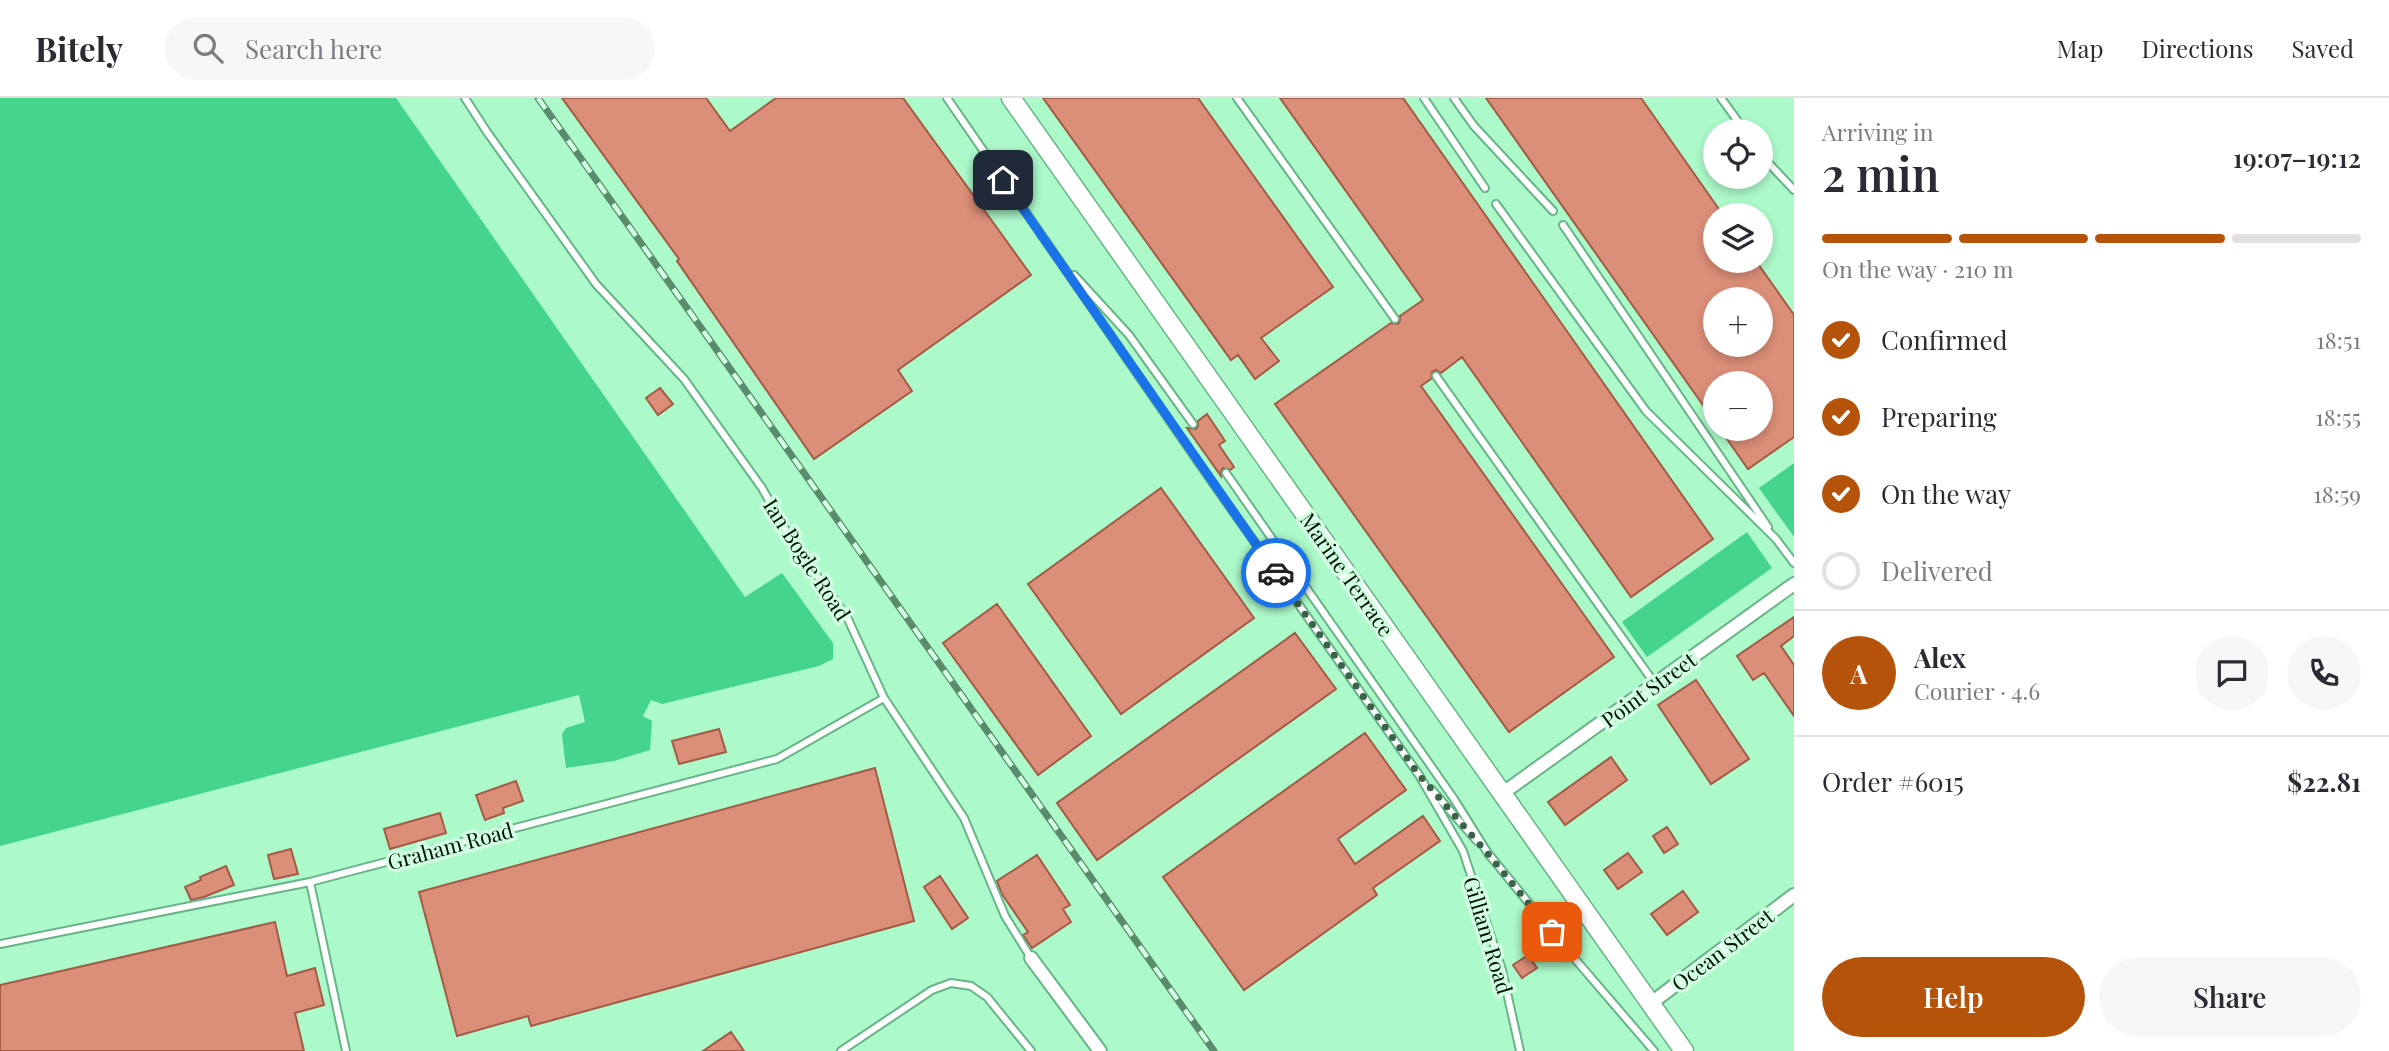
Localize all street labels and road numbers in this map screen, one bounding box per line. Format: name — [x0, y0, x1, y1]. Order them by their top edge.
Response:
street label: Ian Bogle Road — [758, 493, 858, 625]
street label: Marine Terrace — [1295, 507, 1401, 641]
street label: Point Street — [1595, 645, 1702, 733]
street label: Graham Road — [384, 815, 516, 875]
street label: Gilliam Road — [1458, 873, 1520, 997]
street label: Ocean Street — [1665, 901, 1779, 997]

